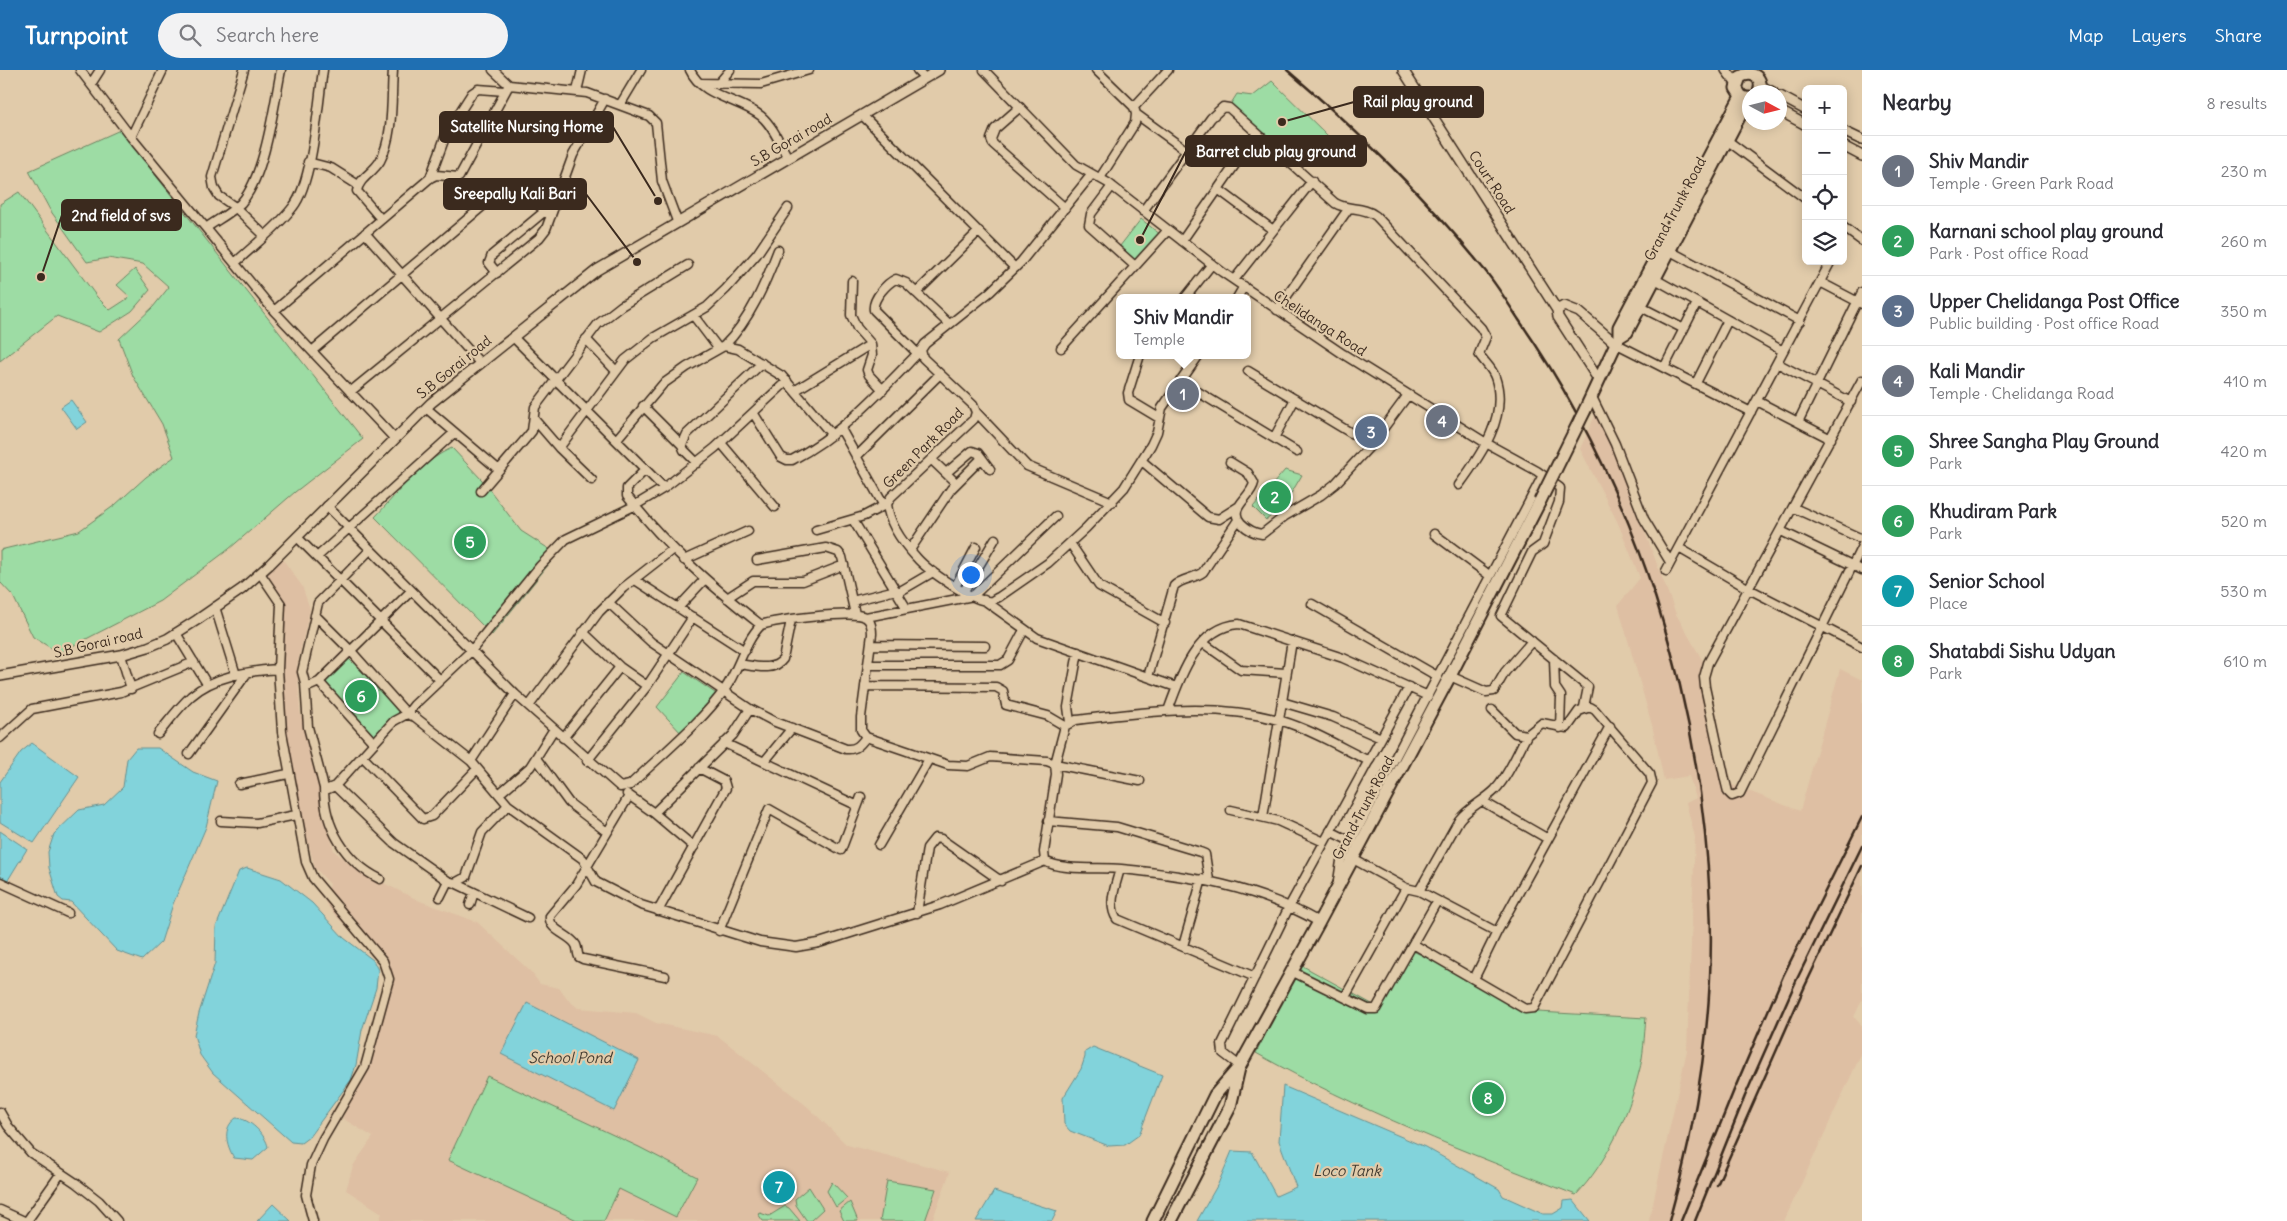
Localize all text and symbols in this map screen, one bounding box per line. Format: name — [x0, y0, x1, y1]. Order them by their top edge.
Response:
search box — [158, 13, 508, 58]
text: Turnpoint — [25, 20, 128, 50]
icon: search — [176, 21, 204, 49]
text: Search here — [216, 23, 319, 47]
text: Map — [2068, 24, 2103, 47]
text: Layers — [2131, 24, 2187, 47]
text: Share — [2215, 24, 2262, 47]
north arrow — [1742, 85, 1787, 130]
map controls — [1802, 85, 1847, 265]
button: + — [1802, 85, 1847, 130]
callout: Rail play ground — [1354, 87, 1483, 117]
text: Nearby — [1882, 89, 1952, 116]
text: Rail play ground — [1363, 92, 1473, 112]
text: 8 results — [2206, 93, 2267, 113]
street label: S.B Gorai road — [747, 110, 835, 170]
callout: Satellite Nursing Home — [440, 112, 613, 142]
text: Satellite Nursing Home — [451, 117, 603, 137]
button: − — [1802, 130, 1847, 175]
callout: Barret club play ground — [1186, 136, 1366, 166]
text: Barret club play ground — [1196, 142, 1356, 162]
street label: Court Road — [1465, 147, 1519, 217]
text: Shiv Mandir — [1929, 149, 2029, 173]
street label: Grand Trunk Road — [1640, 154, 1710, 264]
text: 1 — [1895, 161, 1901, 181]
text: 230 m — [2221, 161, 2267, 181]
text: Temple · Green Park Road — [1929, 173, 2114, 193]
button: locate — [1802, 175, 1847, 220]
callout: Sreepally Kali Bari — [444, 179, 586, 209]
text: Sreepally Kali Bari — [454, 184, 576, 204]
callout: 2nd field of svs — [62, 200, 181, 230]
text: 2nd field of svs — [71, 206, 171, 225]
text: Karnani school play ground — [1929, 219, 2164, 243]
button: layers — [1802, 220, 1847, 265]
text: 2 — [1894, 231, 1902, 251]
text: 260 m — [2221, 231, 2267, 251]
text: Park · Post office Road — [1929, 243, 2089, 263]
street label: Chelidanga Road — [1270, 286, 1370, 360]
text: Upper Chelidanga Post Office — [1929, 289, 2179, 313]
popup — [1116, 294, 1251, 359]
text: 3 — [1893, 301, 1903, 321]
text: 350 m — [2220, 301, 2267, 321]
text: Shiv Mandir — [1134, 305, 1233, 329]
text: Public building · Post office Road — [1929, 313, 2159, 333]
text: Temple — [1134, 329, 1185, 349]
street label: S.B Gorai road — [413, 331, 495, 403]
text: Kali Mandir — [1929, 359, 2025, 383]
text: 4 — [1893, 371, 1903, 391]
text: 410 m — [2223, 371, 2267, 391]
pin: 1 — [1167, 375, 1199, 413]
text: Temple · Chelidanga Road — [1929, 383, 2114, 403]
pin: 4 — [1426, 402, 1458, 440]
street label: Green Park Road — [879, 404, 967, 492]
pin: 3 — [1355, 413, 1387, 451]
text: Shree Sangha Play Ground — [1929, 429, 2159, 453]
text: 5 — [1893, 441, 1903, 461]
text: 420 m — [2221, 441, 2267, 461]
text: Park — [1929, 453, 1962, 473]
pin: 2 — [1259, 478, 1291, 516]
text: Khudiram Park — [1929, 499, 2057, 523]
text: 6 — [1893, 511, 1903, 531]
text: 520 m — [2221, 511, 2267, 531]
pin: 5 — [454, 523, 486, 561]
text: Park — [1929, 523, 1962, 543]
your location — [958, 562, 984, 588]
text: Senior School — [1929, 569, 2045, 593]
text: 7 — [1894, 581, 1902, 601]
text: 530 m — [2220, 581, 2267, 601]
text: Place — [1929, 593, 1968, 613]
street label: S.B Gorai road — [52, 624, 144, 662]
text: Shatabdi Sishu Udyan — [1929, 639, 2116, 663]
text: 8 — [1893, 651, 1903, 671]
text: 610 m — [2223, 651, 2267, 671]
text: Park — [1929, 663, 1962, 683]
pin: 6 — [345, 677, 377, 715]
street label: Grand Trunk Road — [1328, 753, 1398, 863]
water label: School Pond — [528, 1048, 614, 1067]
pin: 8 — [1472, 1079, 1504, 1117]
water label: Loco Tank — [1313, 1161, 1382, 1180]
pin: 7 — [763, 1168, 795, 1206]

